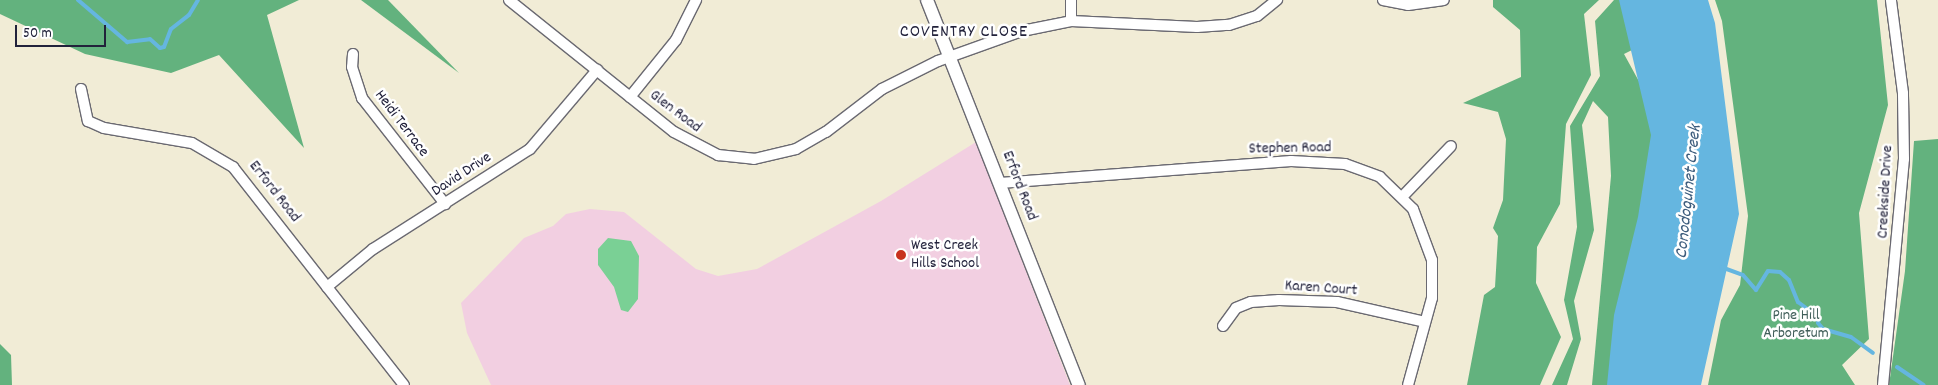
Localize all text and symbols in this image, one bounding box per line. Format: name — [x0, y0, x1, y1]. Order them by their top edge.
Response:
scale bar — [18, 15, 109, 47]
district label: COVENTRY CLOSE — [898, 22, 1030, 44]
text: 50 m — [23, 23, 52, 45]
street label: Glen Road — [645, 86, 705, 138]
street label: Heidi Terrace — [370, 87, 432, 161]
water label: Conodoguinet Creek — [1672, 124, 1708, 260]
street label: Stephen Road — [1248, 139, 1332, 159]
street label: Creekside Drive — [1874, 145, 1898, 239]
street label: Erford Road — [997, 148, 1041, 224]
street label: David Drive — [429, 149, 495, 201]
street label: Erford Road — [244, 157, 304, 227]
place label: West Creek Hills School — [911, 236, 979, 274]
marker: West Creek Hills School — [895, 249, 907, 261]
street label: Karen Court — [1284, 277, 1358, 301]
park label: Pine Hill Arboretum — [1763, 306, 1829, 344]

